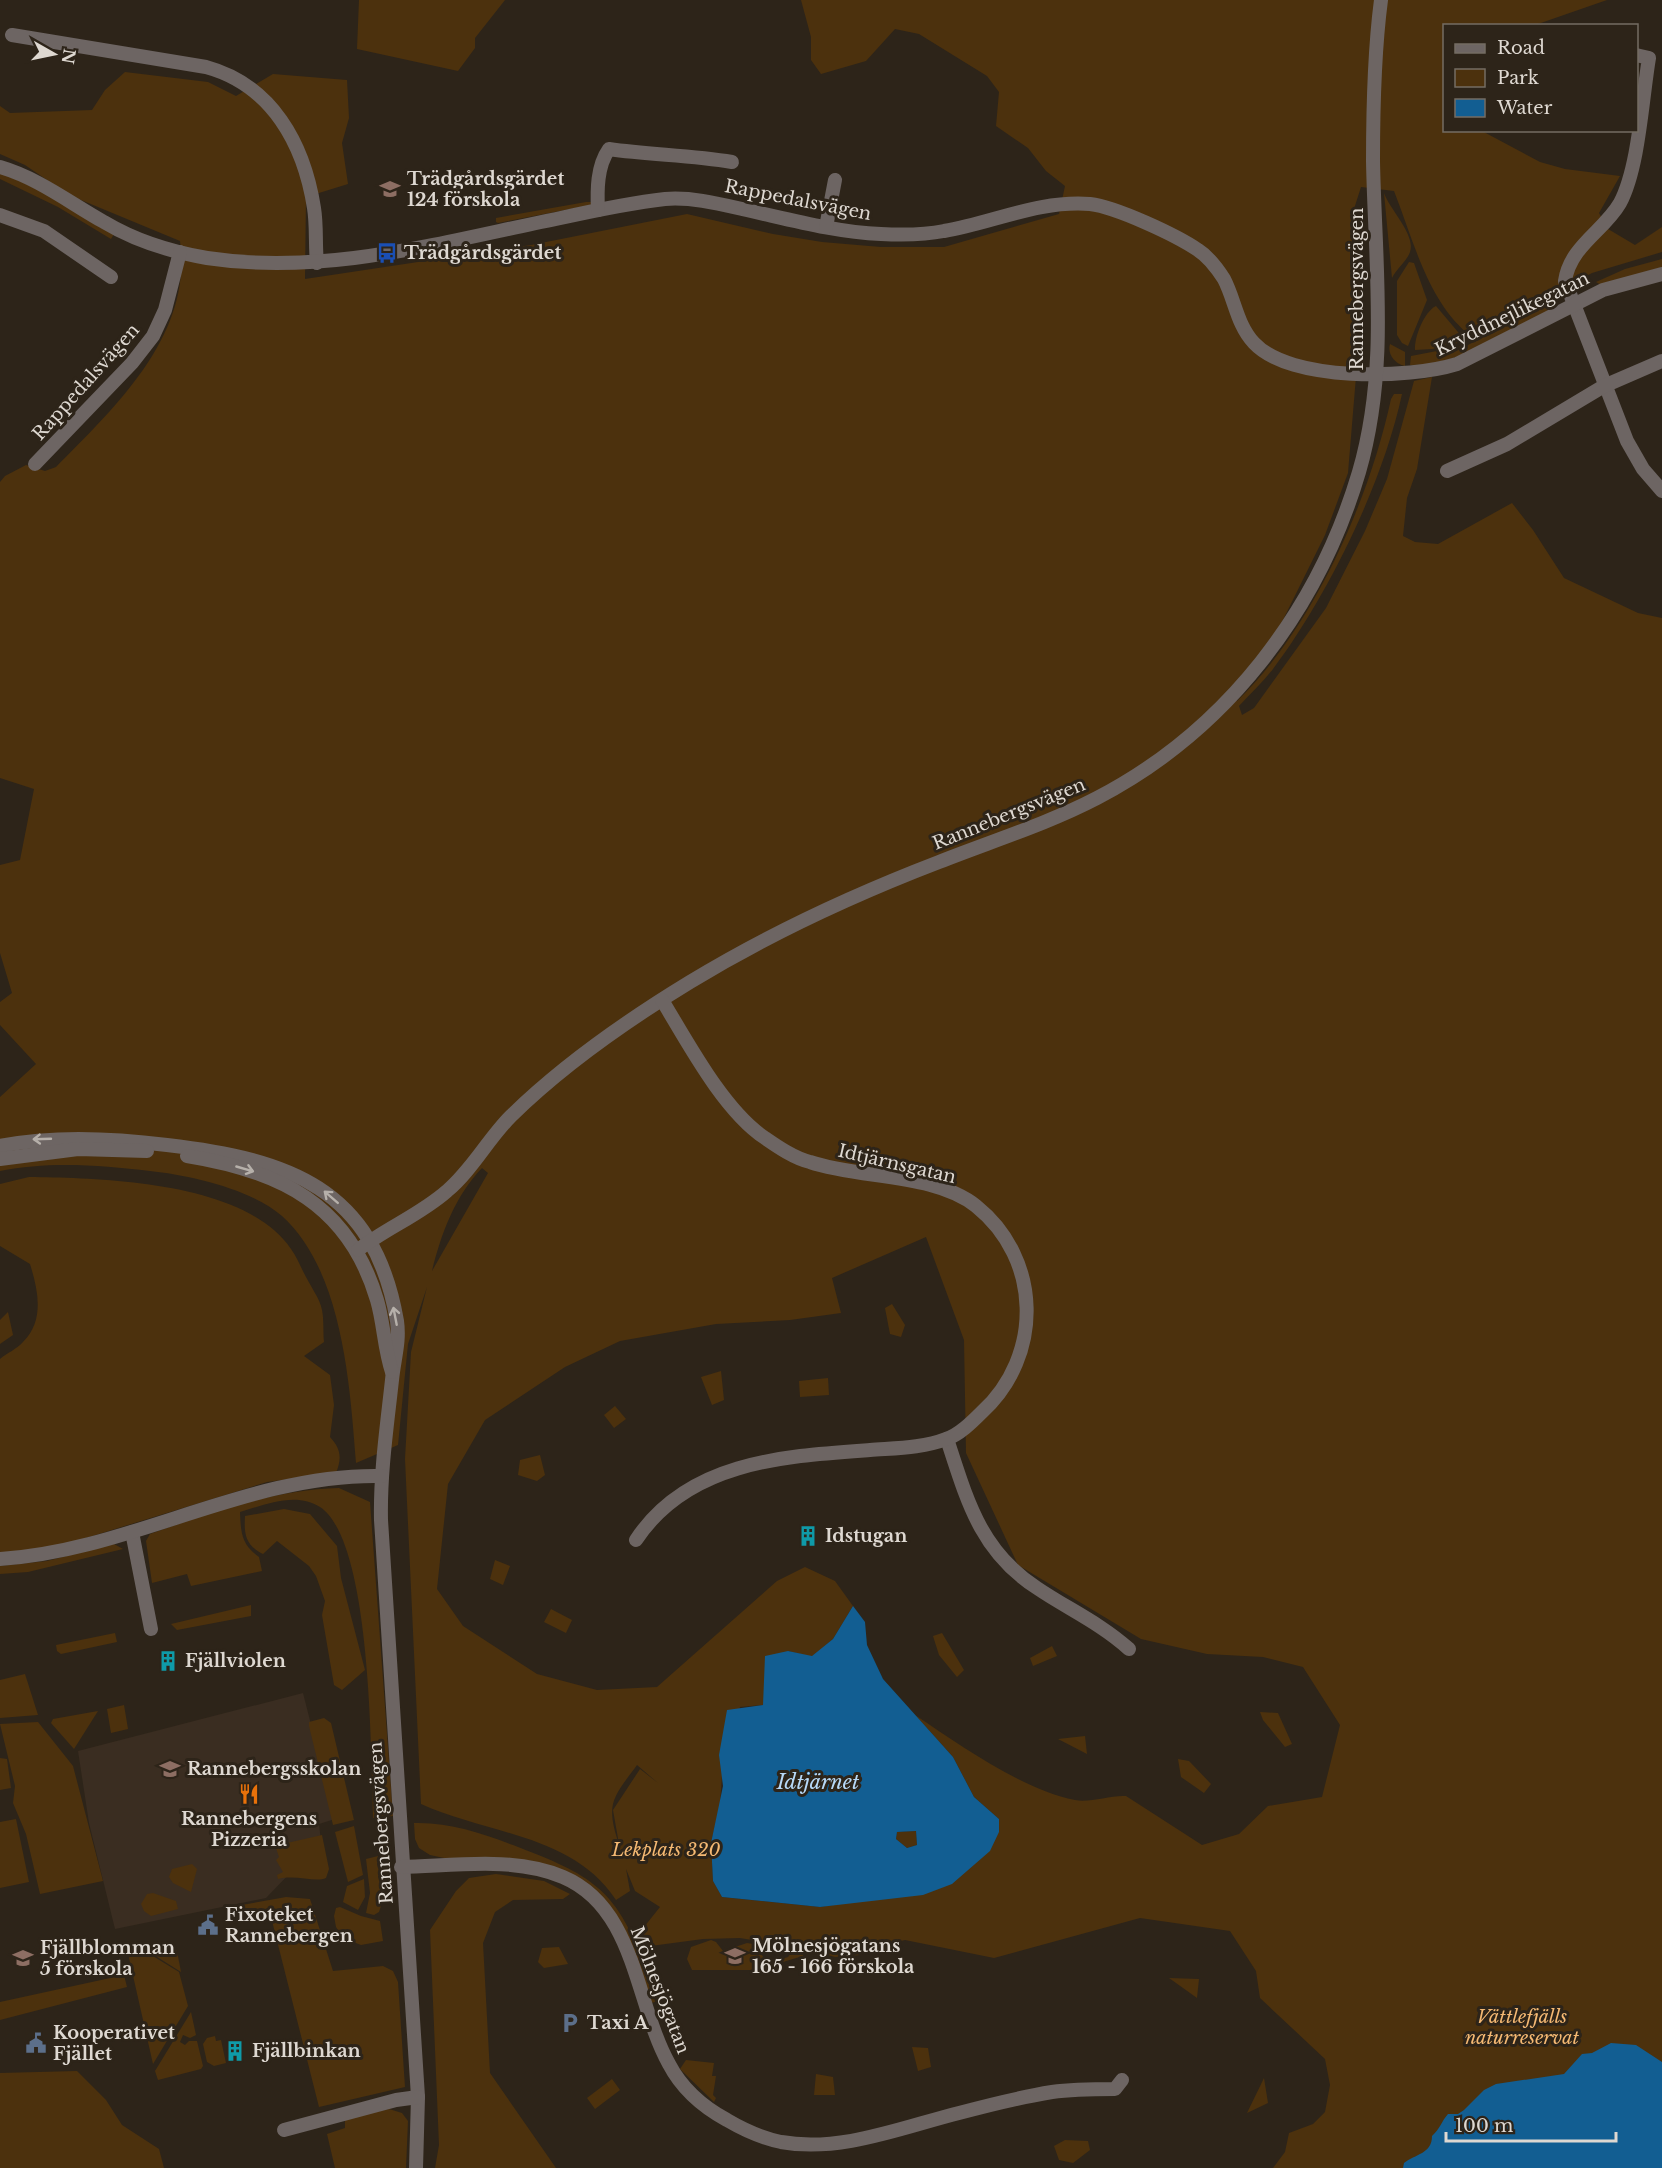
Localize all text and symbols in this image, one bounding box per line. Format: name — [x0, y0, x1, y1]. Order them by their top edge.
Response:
north arrow — [24, 24, 84, 84]
legend — [1443, 24, 1638, 132]
text: Road — [1497, 37, 1545, 59]
text: N — [58, 47, 80, 65]
text: Park — [1497, 67, 1539, 89]
text: Water — [1496, 97, 1553, 119]
place label: Trädgårdsgärdet 124 förskola — [407, 168, 564, 211]
street label: Rappedalsvägen — [723, 175, 873, 225]
school or university icon: Trädgårdsgärdet 124 förskola — [378, 177, 402, 201]
street label: Rannebergsvägen — [1346, 208, 1368, 370]
bus stop icon: Trädgårdsgärdet — [375, 241, 399, 265]
place label: Trädgårdsgärdet — [404, 242, 561, 264]
street label: Kryddnejlikegatan — [1431, 267, 1593, 361]
street label: Rappedalsvägen — [28, 319, 144, 445]
street label: Rannebergsvägen — [929, 773, 1089, 855]
one-way arrow — [33, 1134, 53, 1145]
street label: Idtjärnsgatan — [836, 1140, 958, 1188]
one-way arrow — [235, 1164, 254, 1175]
one-way arrow — [324, 1190, 339, 1204]
one-way arrow — [389, 1307, 400, 1327]
building icon: Idstugan — [796, 1524, 820, 1548]
place label: Idstugan — [825, 1525, 907, 1547]
building icon: Fjällviolen — [156, 1649, 180, 1673]
place label: Fjällviolen — [185, 1650, 286, 1672]
street label: Rannebergsvägen — [364, 1741, 398, 1905]
school or university icon: Rannebergsskolan — [158, 1757, 182, 1781]
place label: Rannebergsskolan — [187, 1758, 361, 1780]
water label: Idtjärnet — [776, 1770, 860, 1794]
restaurant icon: Rannebergens Pizzeria — [237, 1782, 261, 1806]
place label: Rannebergens Pizzeria — [181, 1808, 317, 1851]
park label: Lekplats 320 — [611, 1839, 721, 1861]
place label: Fixoteket Rannebergen — [225, 1904, 353, 1947]
public building icon: Fixoteket Rannebergen — [196, 1913, 220, 1937]
street label: Mölnesjögatan — [626, 1923, 694, 2057]
place label: Mölnesjögatans 165 - 166 förskola — [752, 1935, 915, 1978]
place label: Fjällblomman 5 förskola — [40, 1937, 175, 1980]
school or university icon: Mölnesjögatans 165 - 166 förskola — [723, 1944, 747, 1968]
school or university icon: Fjällblomman 5 förskola — [11, 1946, 35, 1970]
park label: Vättlefjälls naturreservat — [1465, 2006, 1579, 2049]
parking icon: Taxi A — [558, 2011, 582, 2035]
place label: Taxi A — [587, 2012, 650, 2034]
place label: Kooperativet Fjället — [53, 2022, 175, 2065]
public building icon: Kooperativet Fjället — [24, 2031, 48, 2055]
building icon: Fjällbinkan — [223, 2039, 247, 2063]
place label: Fjällbinkan — [252, 2040, 361, 2062]
scale bar — [1446, 2105, 1616, 2143]
text: 100 m — [1455, 2115, 1513, 2137]

